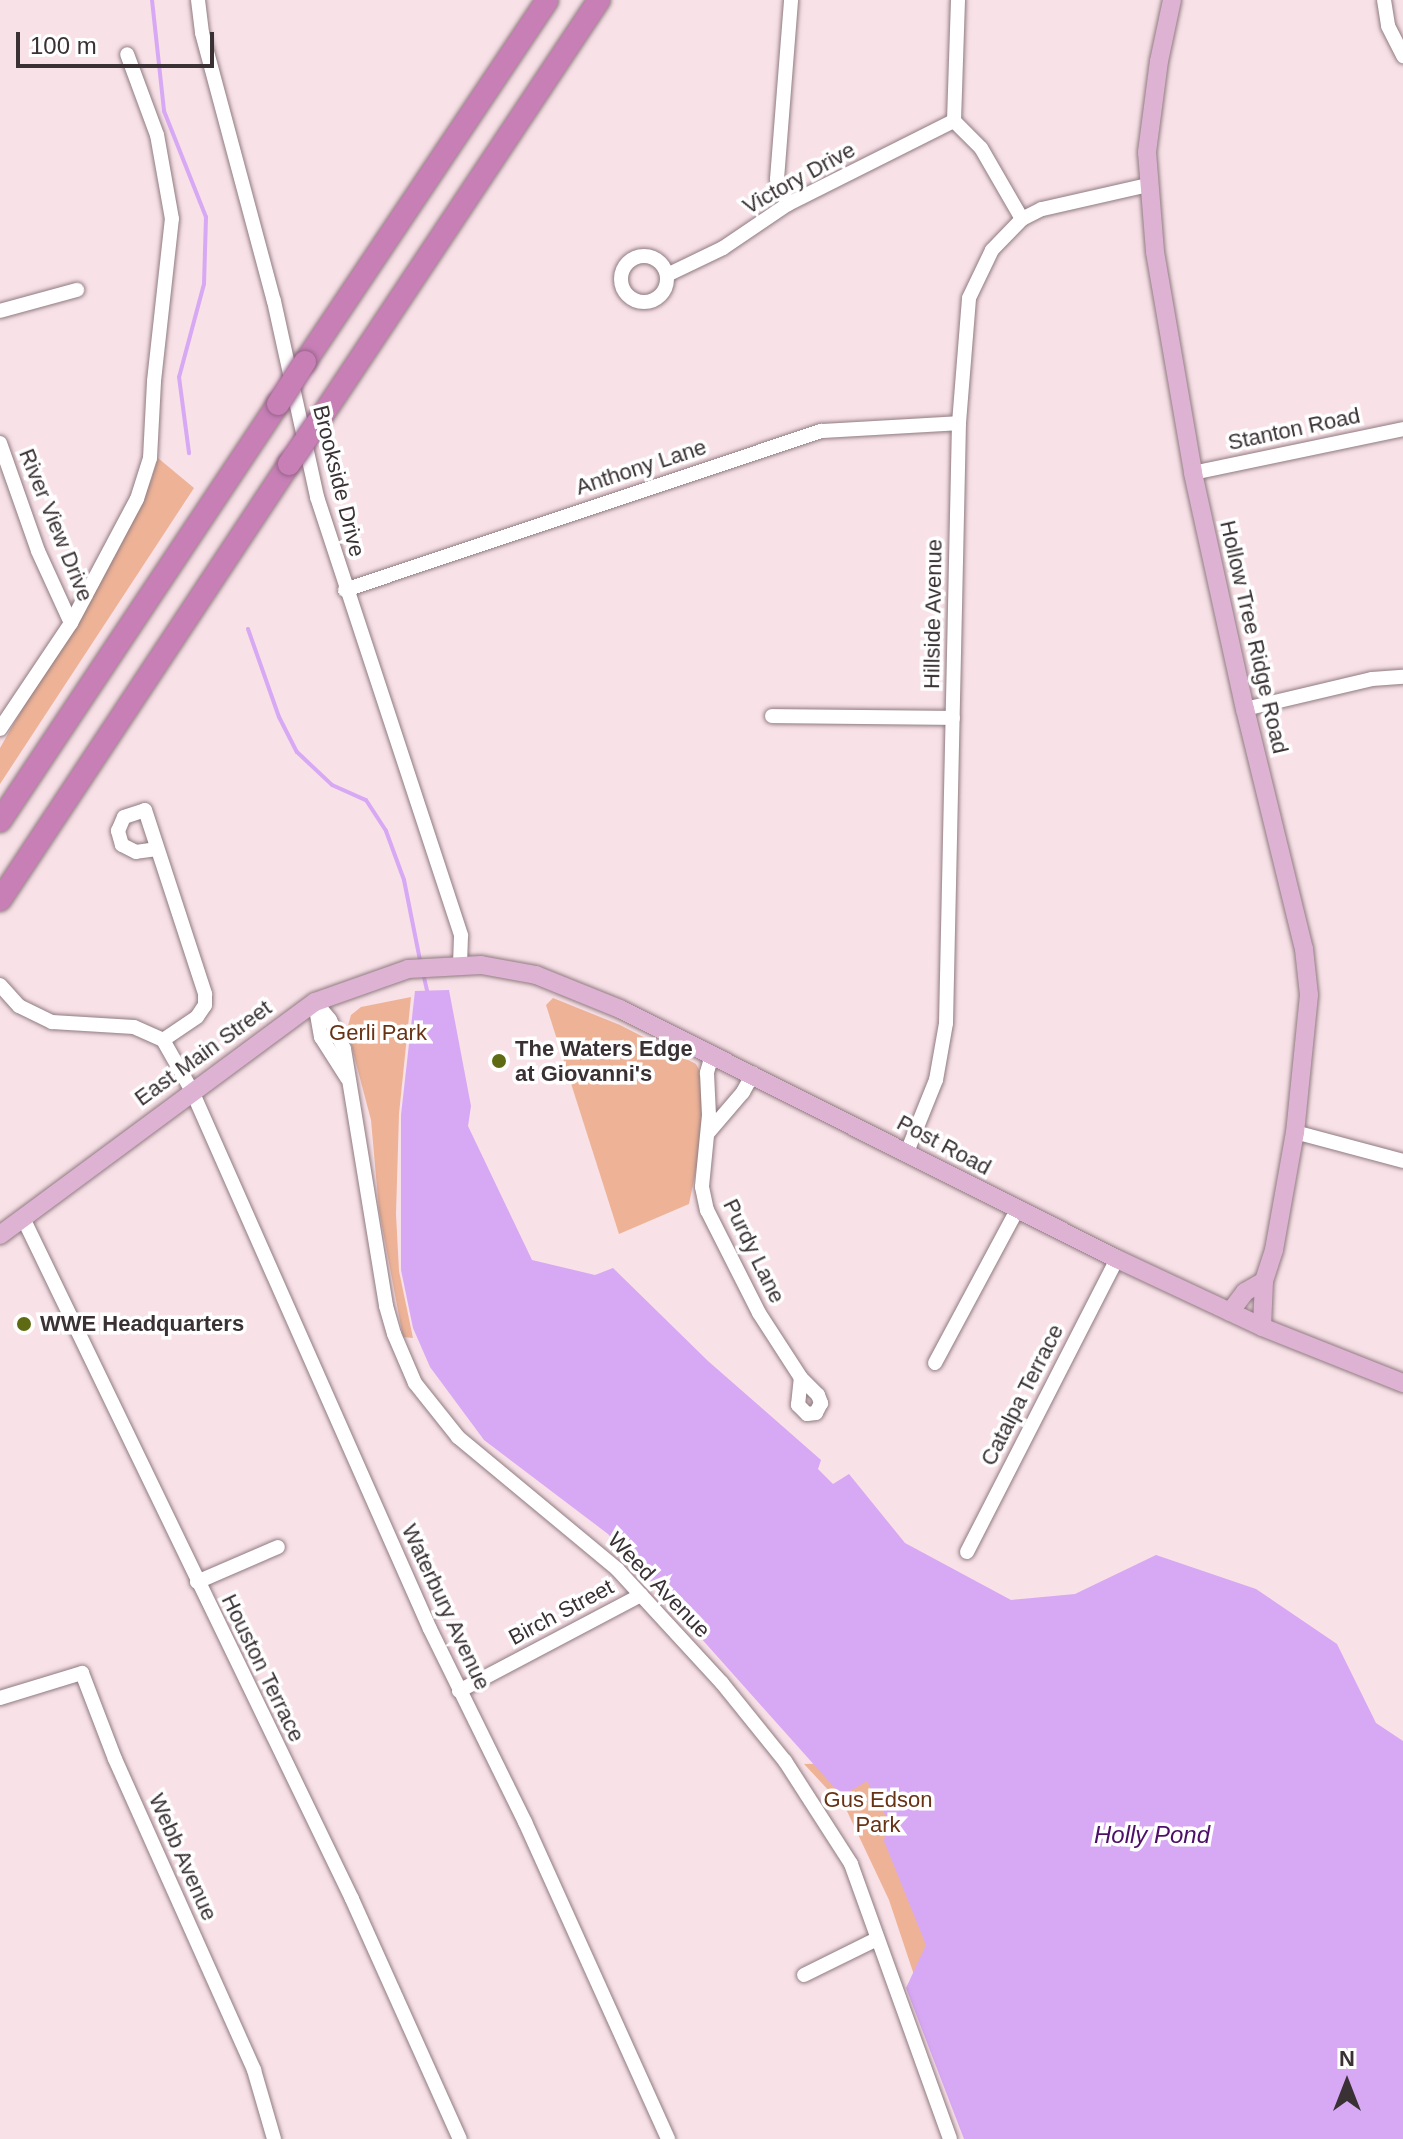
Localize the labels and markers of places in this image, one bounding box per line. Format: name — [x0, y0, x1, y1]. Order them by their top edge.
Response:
place label: The Waters Edge at Giovanni's — [515, 1035, 693, 1086]
marker: The Waters Edge at Giovanni's — [490, 1052, 508, 1070]
place label: WWE Headquarters — [40, 1311, 244, 1337]
marker: WWE Headquarters — [15, 1315, 33, 1333]

